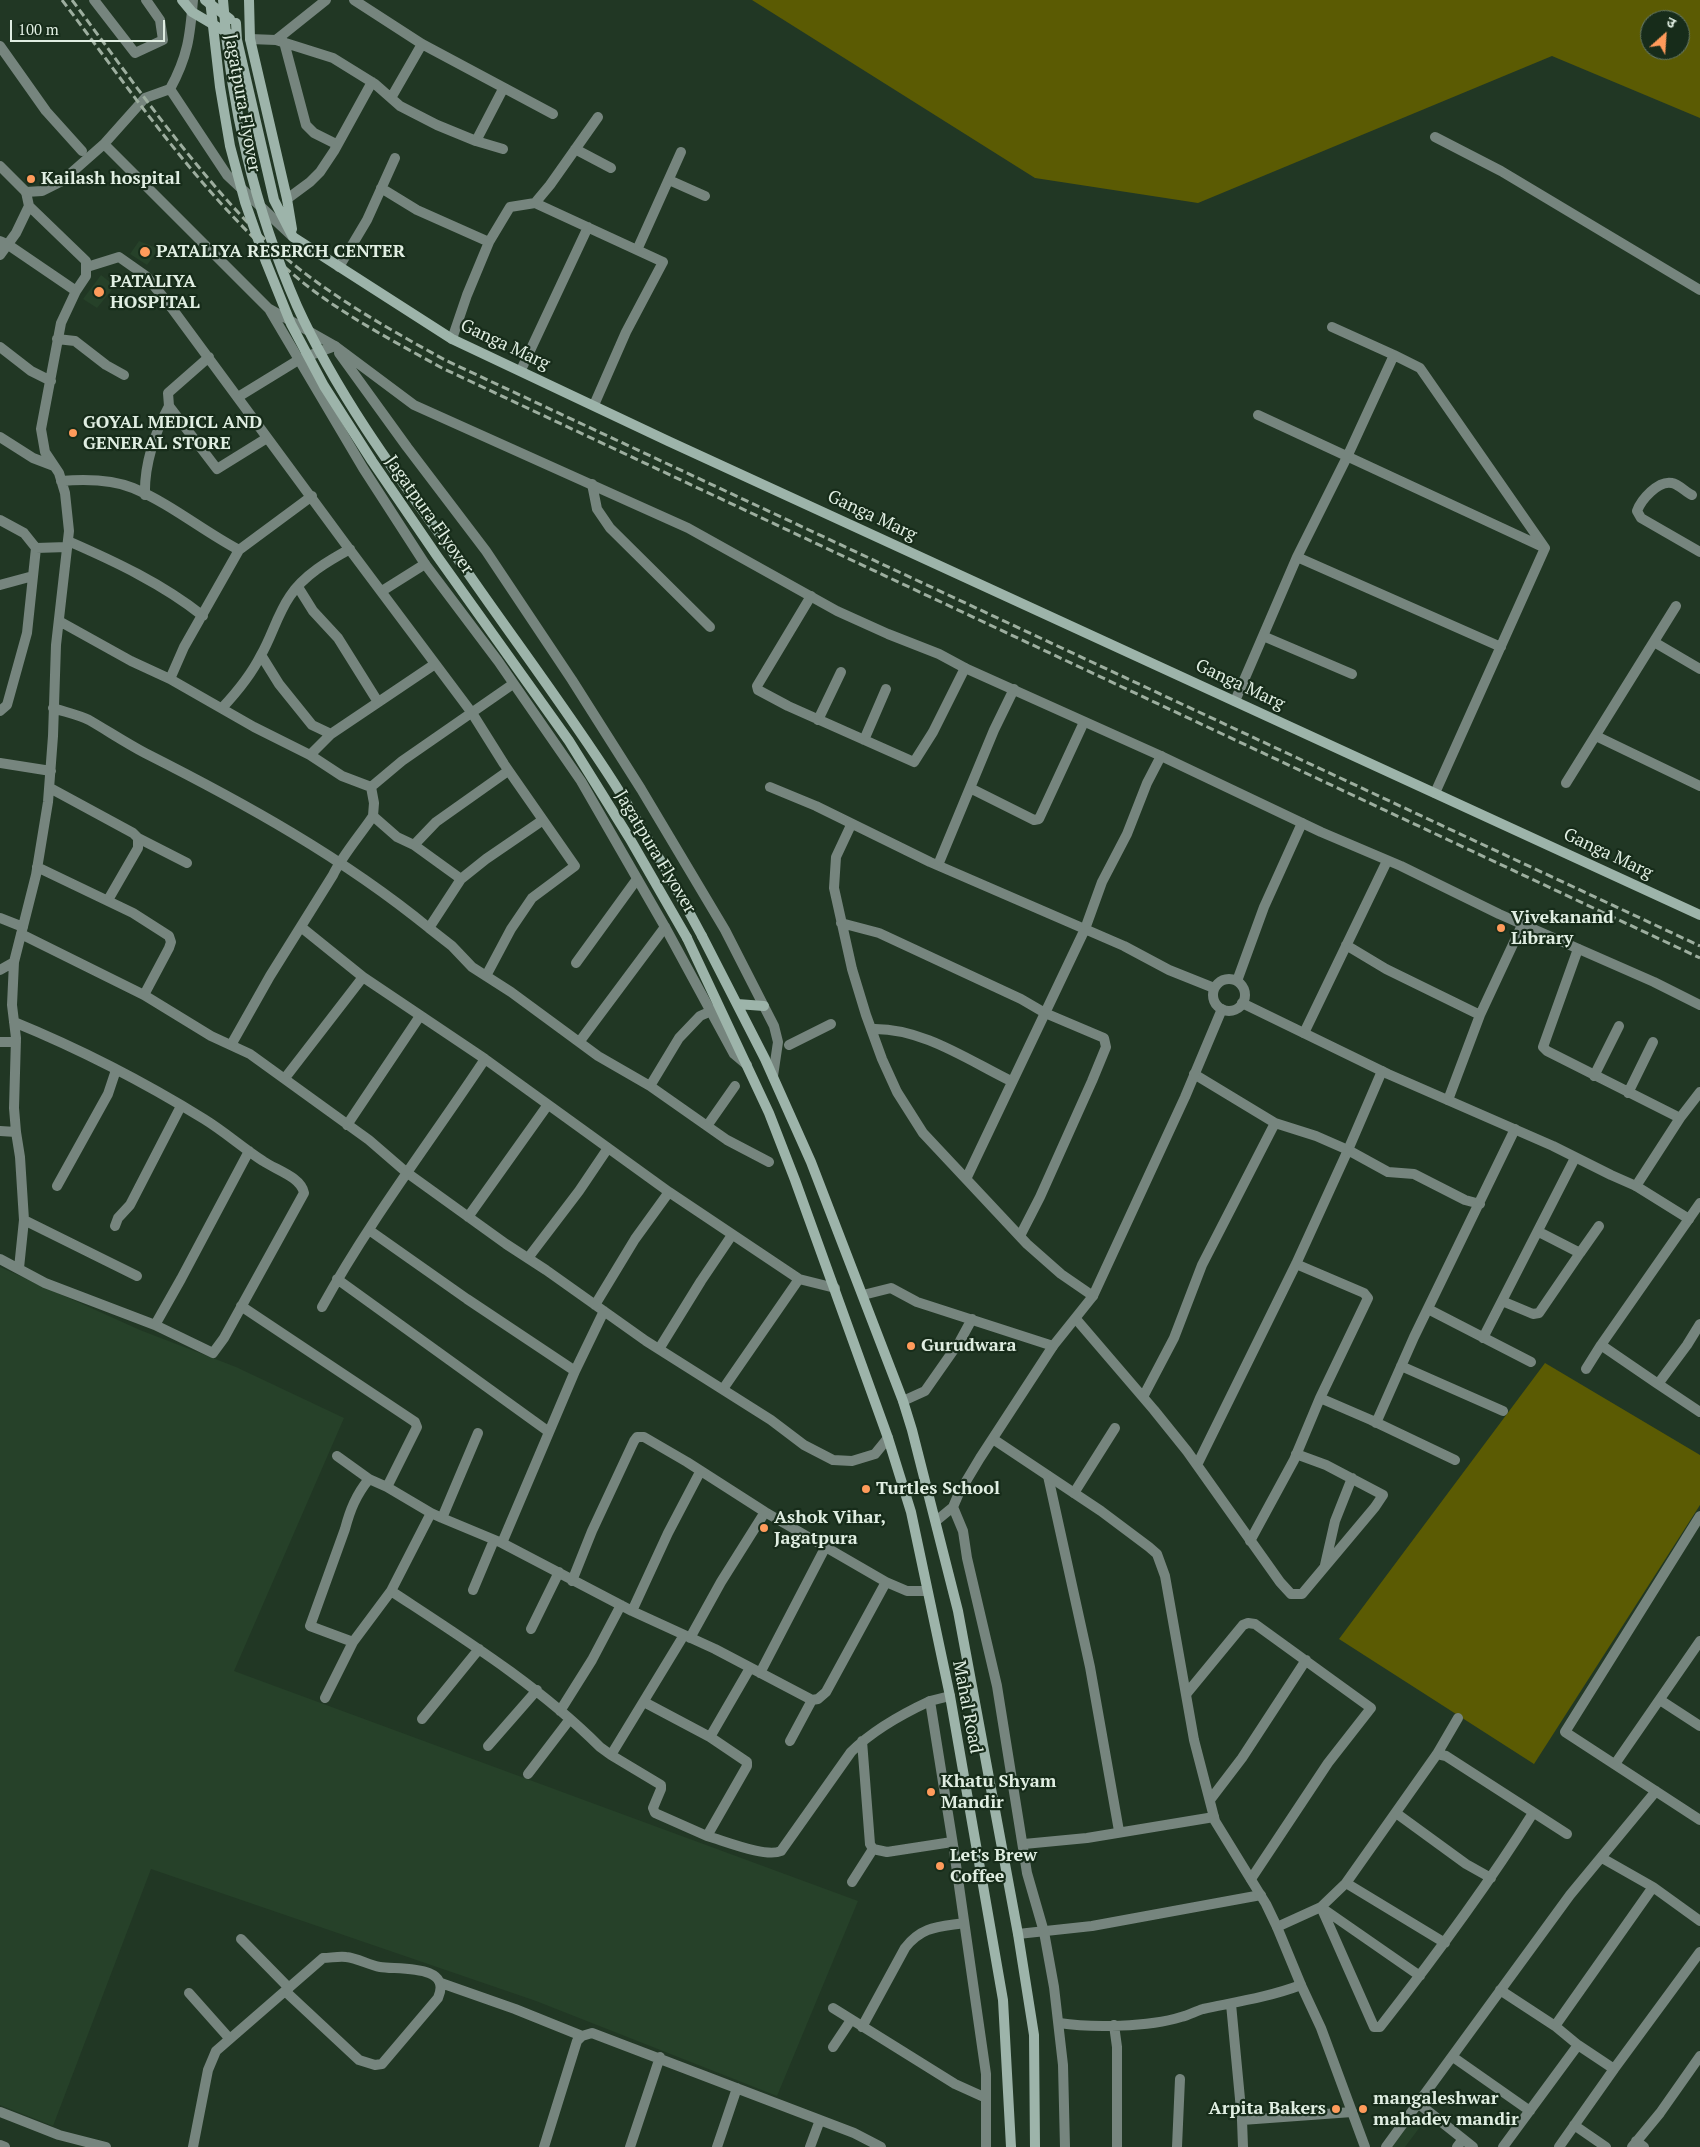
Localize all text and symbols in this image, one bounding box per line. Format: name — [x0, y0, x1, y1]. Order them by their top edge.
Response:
scale bar — [12, 10, 168, 42]
north arrow — [1640, 10, 1690, 60]
text: उ — [1663, 12, 1679, 32]
text: 100 m — [18, 19, 59, 39]
street label: Jagatpura Flyover — [219, 32, 265, 174]
place label: Kailash hospital — [41, 168, 181, 190]
marker: Kailash hospital — [25, 173, 37, 185]
place label: PATALIYA RESERCH CENTER — [156, 241, 405, 263]
marker: PATALIYA RESERCH CENTER — [138, 245, 152, 259]
place label: PATALIYA HOSPITAL — [110, 271, 200, 314]
marker: PATALIYA HOSPITAL — [92, 285, 106, 299]
street label: Ganga Marg — [457, 315, 553, 375]
place label: GOYAL MEDICL AND GENERAL STORE — [83, 412, 262, 454]
marker: GOYAL MEDICL AND GENERAL STORE — [67, 427, 79, 439]
street label: Jagatpura Flyover — [380, 452, 478, 578]
street label: Ganga Marg — [824, 486, 920, 546]
street label: Ganga Marg — [1192, 655, 1288, 715]
street label: Jagatpura Flyover — [610, 787, 700, 917]
street label: Ganga Marg — [1560, 824, 1656, 884]
place label: Vivekanand Library — [1511, 907, 1614, 950]
marker: Vivekanand Library — [1495, 922, 1507, 934]
place label: Gurudwara — [921, 1335, 1017, 1357]
marker: Gurudwara — [905, 1340, 917, 1352]
place label: Turtles School — [876, 1478, 1000, 1500]
marker: Turtles School — [860, 1483, 872, 1495]
place label: Ashok Vihar, Jagatpura — [774, 1507, 886, 1550]
marker: Ashok Vihar, Jagatpura — [758, 1522, 770, 1534]
street label: Mahal Road — [947, 1659, 987, 1755]
place label: Khatu Shyam Mandir — [941, 1771, 1056, 1814]
marker: Khatu Shyam Mandir — [925, 1786, 937, 1798]
place label: Let's Brew Coffee — [950, 1845, 1037, 1888]
marker: Let's Brew Coffee — [934, 1860, 946, 1872]
place label: mangaleshwar mahadev mandir — [1373, 2088, 1519, 2130]
place label: Arpita Bakers — [1209, 2098, 1326, 2120]
marker: Arpita Bakers — [1330, 2103, 1342, 2115]
marker: mangaleshwar mahadev mandir — [1357, 2103, 1369, 2115]

